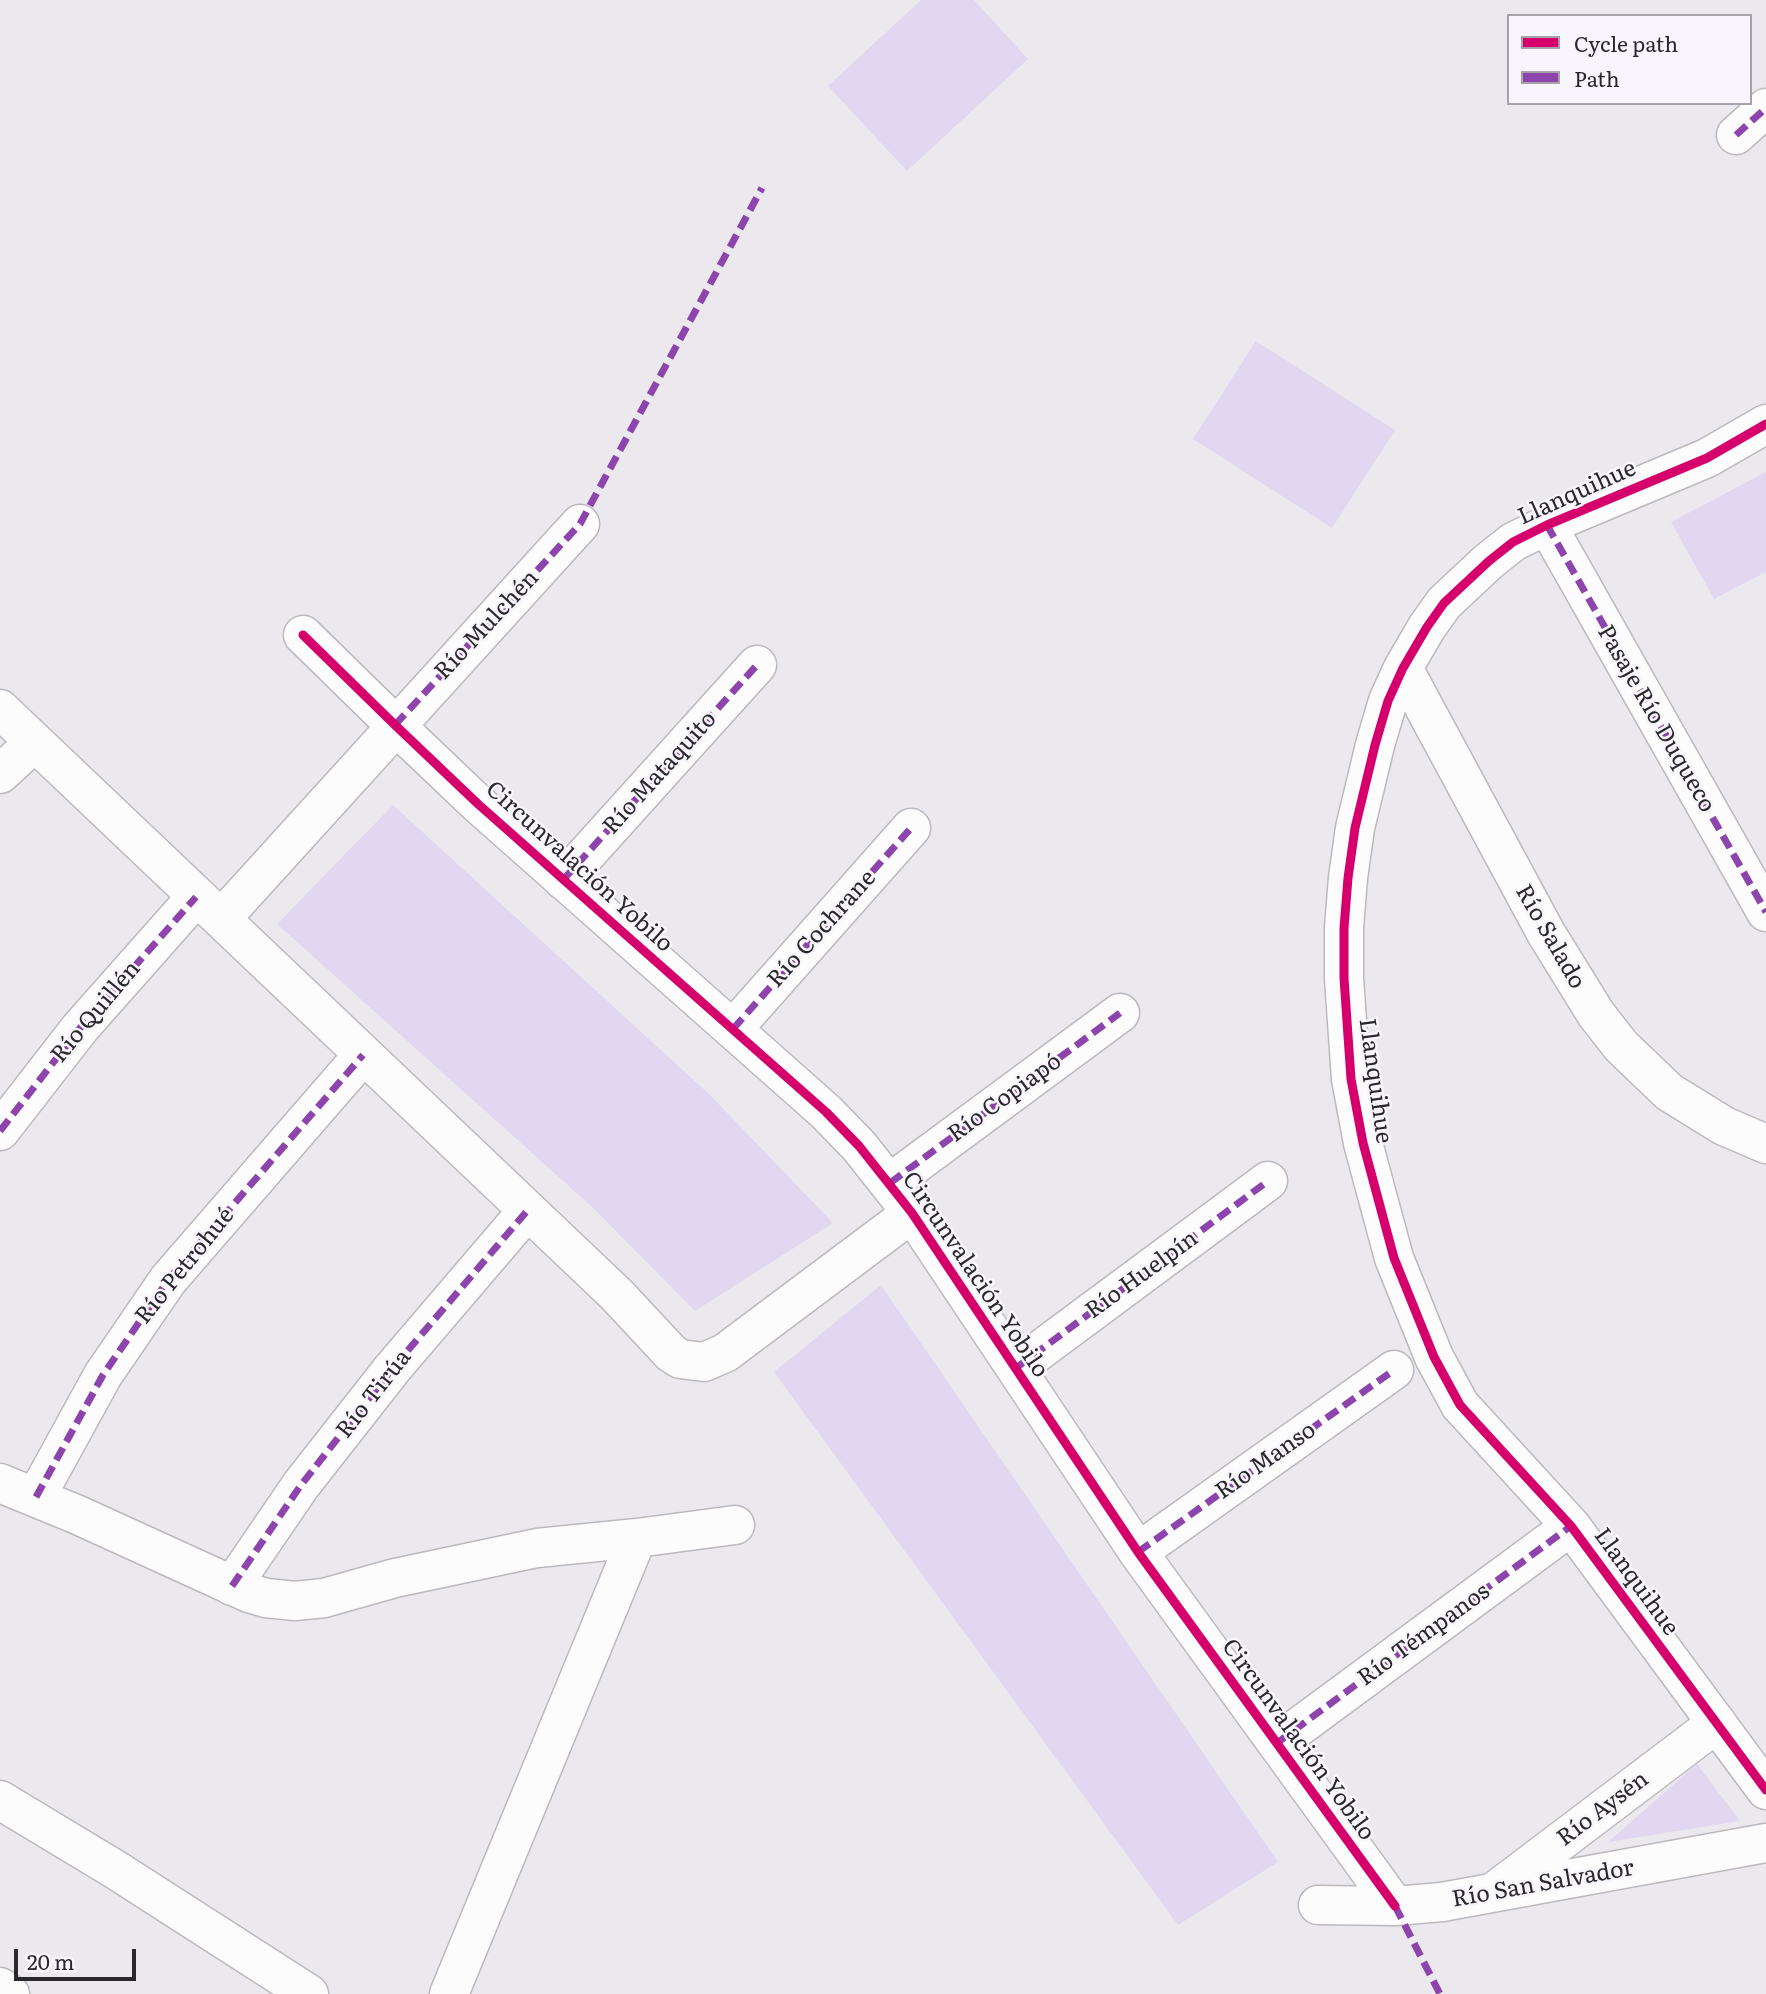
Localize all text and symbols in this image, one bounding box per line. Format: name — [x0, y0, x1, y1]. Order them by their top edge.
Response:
legend — [1507, 14, 1752, 105]
text: Cycle path — [1574, 27, 1678, 58]
text: Path — [1574, 62, 1620, 93]
street label: Llanquihue — [1514, 455, 1640, 531]
street label: Río Mulchén — [429, 564, 545, 686]
street label: Pasaje Río Duqueco — [1591, 620, 1721, 818]
street label: Río Mataquito — [598, 706, 722, 840]
street label: Circunvalación Yobilo — [480, 776, 678, 958]
street label: Río Cochrane — [762, 865, 882, 993]
street label: Río Salado — [1509, 880, 1591, 994]
street label: Río Quillén — [45, 956, 147, 1068]
street label: Llanquihue — [1353, 1017, 1397, 1145]
street label: Río Copiapó — [943, 1048, 1067, 1148]
street label: Circunvalación Yobilo — [896, 1167, 1054, 1383]
street label: Río Petrohué — [130, 1202, 240, 1330]
street label: Río Huelpín — [1080, 1225, 1204, 1325]
street label: Río Tirúa — [331, 1344, 417, 1444]
street label: Río Manso — [1211, 1416, 1321, 1506]
street label: Llanquihue — [1588, 1523, 1684, 1641]
street label: Río Témpanos — [1353, 1578, 1495, 1692]
street label: Circunvalación Yobilo — [1216, 1634, 1380, 1846]
street label: Río Aysén — [1552, 1766, 1654, 1852]
street label: Río San Salvador — [1450, 1854, 1636, 1914]
scale bar — [18, 1934, 140, 1978]
text: 20 m — [27, 1945, 74, 1976]

